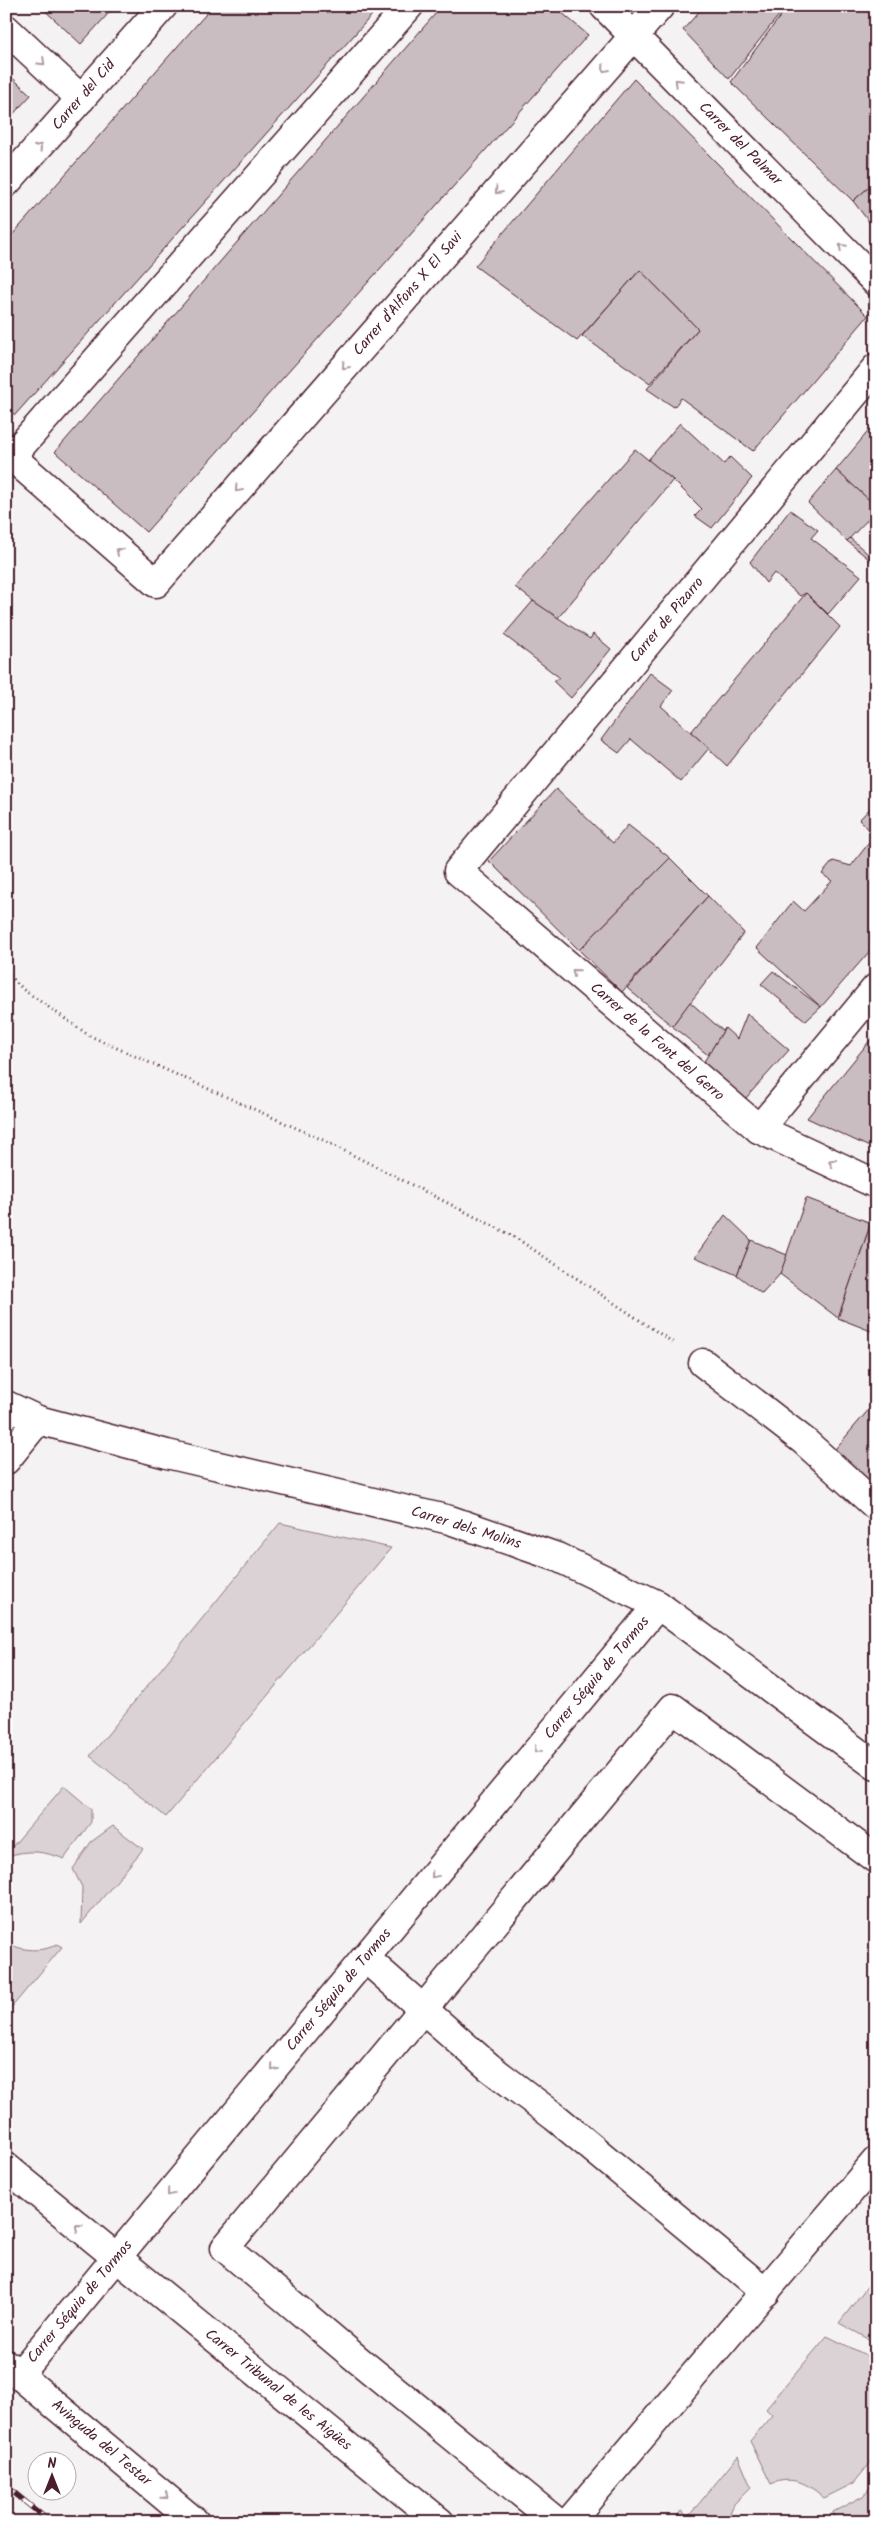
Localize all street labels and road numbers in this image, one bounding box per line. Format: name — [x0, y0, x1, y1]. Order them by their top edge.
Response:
street label: Carrer del Cid — [46, 54, 122, 136]
street label: Carrer del Palmar — [692, 96, 788, 192]
street label: Carrer d'Alfons X El Savi — [347, 226, 470, 361]
street label: Carrer de Pizarro — [624, 572, 710, 668]
street label: Carrer de la Font del Gerro — [584, 977, 730, 1108]
street label: Carrer dels Molins — [408, 1500, 525, 1556]
street label: Carrer Séquia de Tormos — [538, 1611, 656, 1745]
street label: Carrer Séquia de Tormos — [280, 1923, 398, 2057]
street label: Carrer Séquia de Tormos — [21, 2235, 139, 2369]
street label: Carrer Tribunal de les Aigües — [199, 2323, 357, 2457]
street label: Avinguda del Testar — [45, 2394, 157, 2493]

